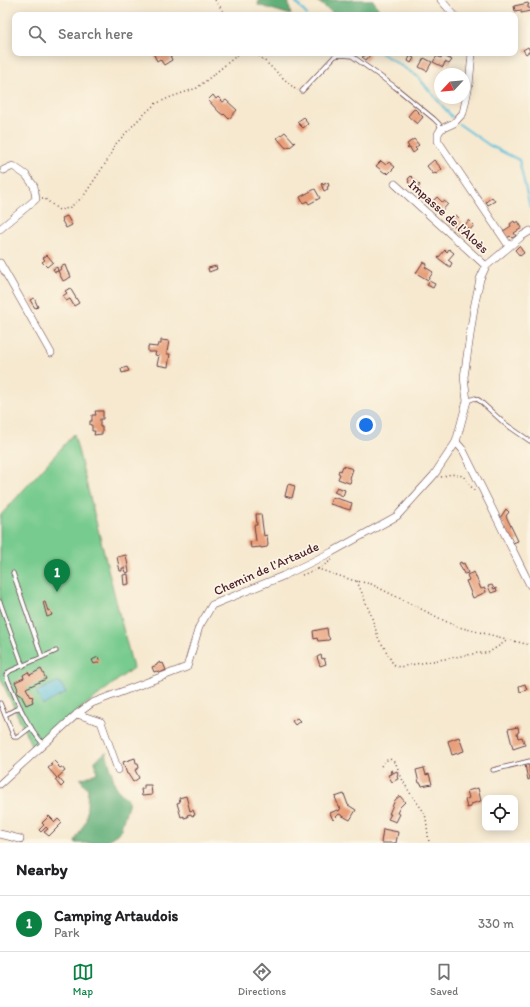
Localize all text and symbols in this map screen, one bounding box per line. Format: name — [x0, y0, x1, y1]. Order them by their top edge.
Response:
search box — [12, 12, 518, 56]
icon: search — [26, 23, 48, 45]
text: Search here — [58, 25, 133, 43]
north arrow — [434, 68, 470, 104]
street label: Impasse de l'Aloès — [406, 176, 492, 256]
your location — [356, 415, 376, 435]
street label: Chemin de l'Artaude — [211, 539, 321, 598]
pin: 1 — [44, 559, 70, 592]
map controls — [482, 795, 518, 831]
button: locate — [482, 795, 518, 831]
text: Nearby — [16, 859, 68, 879]
text: Camping Artaudois — [54, 907, 178, 925]
text: 1 — [26, 916, 32, 931]
text: 330 m — [478, 916, 514, 931]
text: Park — [54, 925, 80, 940]
tab: Map — [72, 961, 94, 998]
tab: Directions — [238, 961, 286, 998]
tab: Saved — [430, 961, 458, 998]

